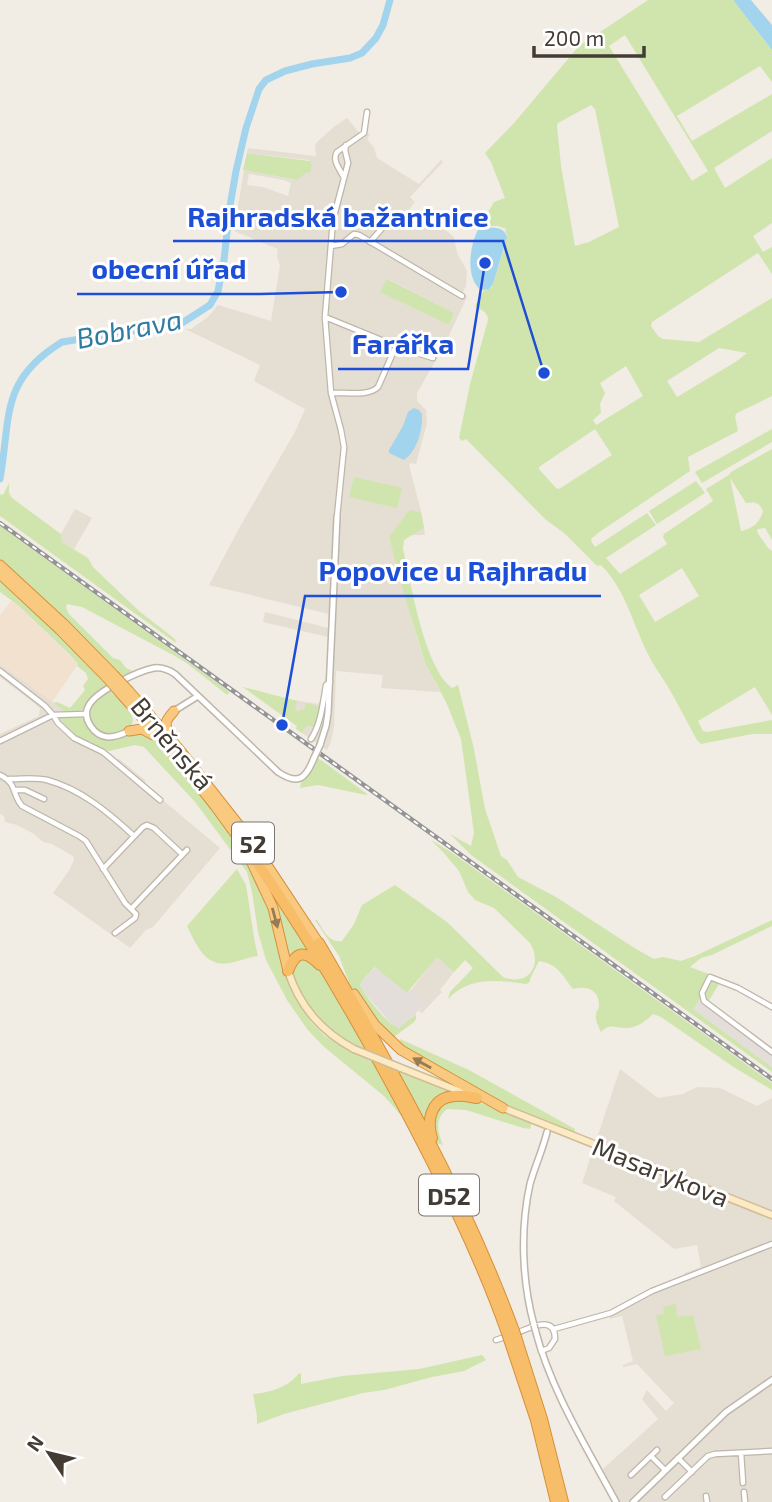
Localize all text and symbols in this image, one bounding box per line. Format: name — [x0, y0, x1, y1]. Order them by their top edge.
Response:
scale bar — [534, 14, 644, 58]
text: 200 m — [544, 25, 604, 50]
callout: Rajhradská bažantnice — [173, 192, 503, 241]
text: Rajhradská bažantnice — [187, 199, 489, 233]
callout: obecní úřad — [77, 245, 260, 294]
text: obecní úřad — [92, 251, 246, 285]
water label: Bobrava — [73, 301, 185, 355]
callout: Farářka — [338, 320, 468, 369]
text: Farářka — [352, 326, 454, 360]
callout: Popovice u Rajhradu — [305, 547, 601, 596]
text: Popovice u Rajhradu — [319, 553, 587, 587]
street label: Brněnská — [125, 690, 221, 796]
road number: 52 — [232, 822, 274, 864]
one-way arrow — [271, 908, 281, 929]
one-way arrow — [412, 1057, 431, 1069]
street label: Masarykova — [588, 1130, 734, 1212]
road number: D52 — [419, 1175, 479, 1216]
north arrow — [14, 1418, 84, 1488]
text: N — [21, 1431, 48, 1455]

